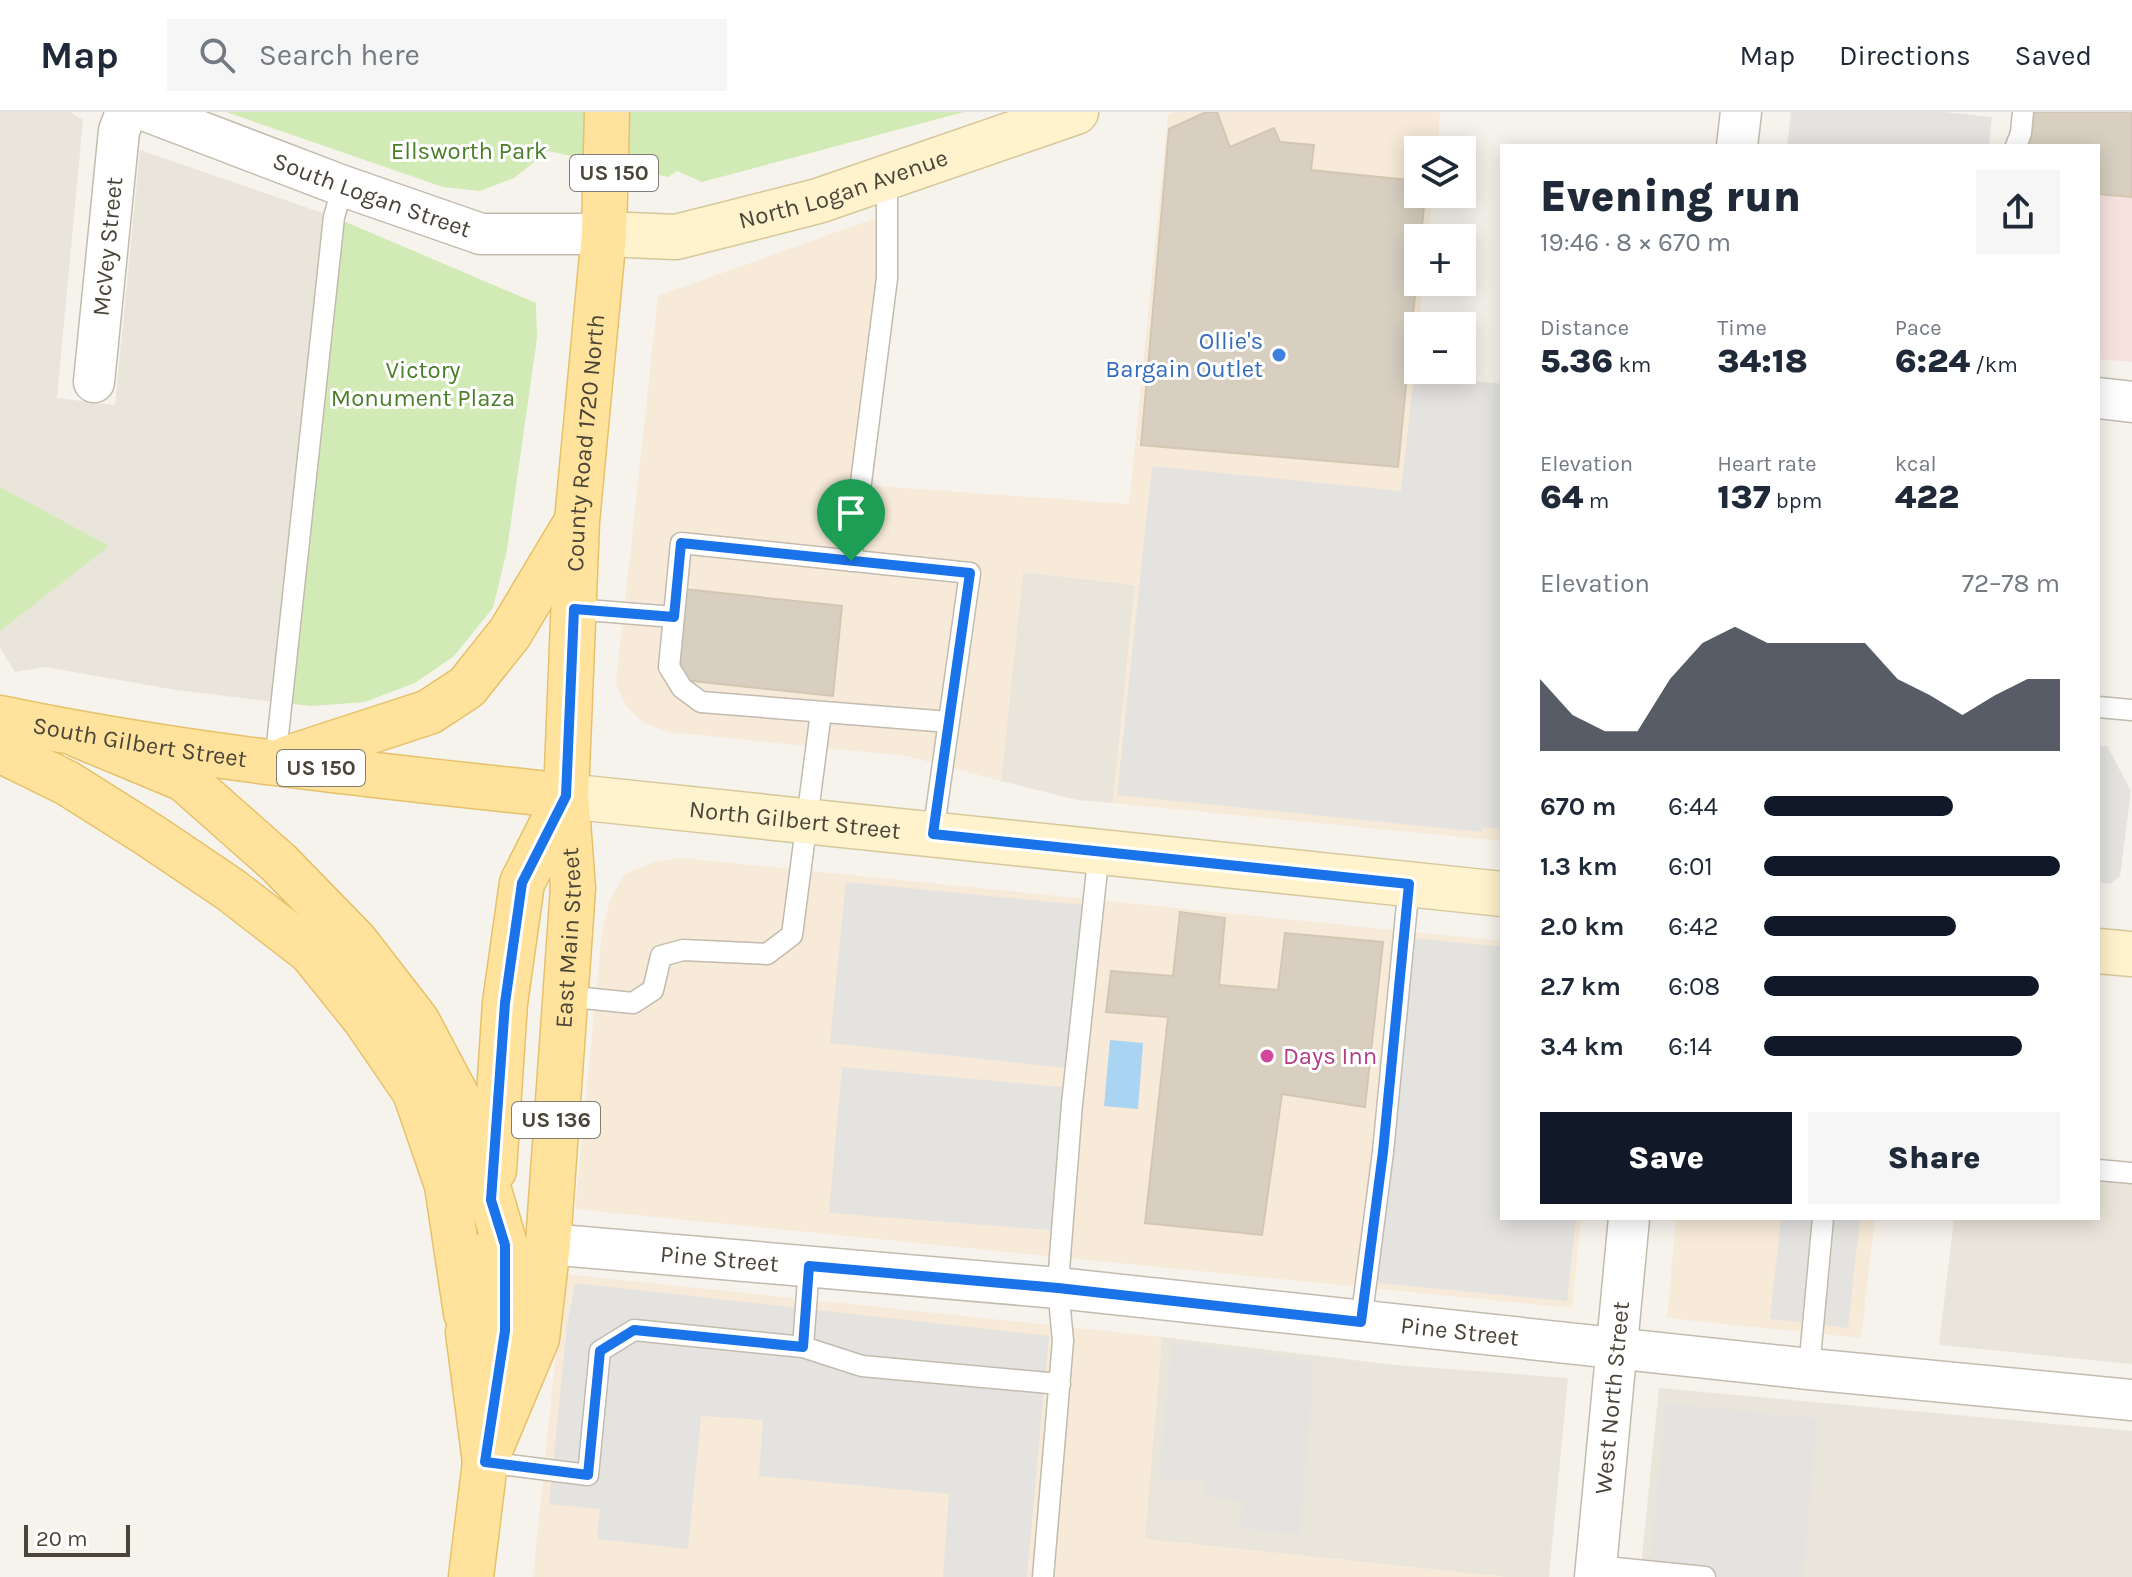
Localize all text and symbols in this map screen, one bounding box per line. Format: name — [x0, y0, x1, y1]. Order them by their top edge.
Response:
search box — [167, 19, 727, 91]
text: Map — [40, 33, 119, 78]
icon: search — [195, 33, 239, 77]
text: Search here — [259, 37, 420, 73]
text: Map — [1740, 39, 1795, 72]
text: Directions — [1839, 39, 1971, 72]
text: Saved — [2015, 39, 2092, 72]
map controls — [1404, 136, 1476, 384]
button: layers — [1404, 136, 1476, 208]
park label: Ellsworth Park — [391, 137, 547, 165]
street label: North Logan Avenue — [736, 143, 951, 235]
street label: South Logan Street — [269, 147, 475, 243]
road number: US 150 — [570, 155, 658, 191]
button: share — [1976, 170, 2060, 254]
text: Evening run — [1540, 171, 1801, 222]
street label: McVey Street — [87, 176, 128, 318]
button: + — [1404, 224, 1476, 296]
text: 19:46 · 8 × 670 m — [1540, 227, 1731, 258]
button: − — [1404, 312, 1476, 384]
street label: County Road 1720 North — [561, 313, 610, 572]
text: Distance — [1540, 315, 1629, 341]
text: Time — [1717, 315, 1767, 341]
text: Pace — [1895, 315, 1942, 341]
place label: Ollie's Bargain Outlet — [1105, 327, 1263, 383]
text: 5.36 — [1540, 341, 1613, 381]
text: 34:18 — [1717, 341, 1808, 381]
text: 6:24 — [1895, 341, 1970, 381]
marker: Ollie's Bargain Outlet — [1270, 346, 1288, 364]
text: km — [1613, 352, 1651, 378]
text: /km — [1970, 352, 2018, 378]
park label: Victory Monument Plaza — [331, 356, 515, 412]
text: Elevation — [1540, 451, 1633, 477]
text: Heart rate — [1717, 451, 1817, 477]
text: kcal — [1895, 451, 1937, 477]
text: 64 — [1540, 477, 1583, 517]
text: 137 — [1717, 477, 1771, 517]
text: 422 — [1895, 477, 1959, 517]
pin — [817, 479, 885, 561]
text: m — [1583, 488, 1609, 514]
text: bpm — [1771, 488, 1822, 514]
icon: arrive — [829, 491, 873, 535]
text: Elevation — [1540, 568, 1650, 599]
text: 72–78 m — [1962, 568, 2060, 599]
street label: South Gilbert Street — [30, 711, 249, 773]
road number: US 150 — [277, 750, 365, 786]
text: 670 m — [1540, 791, 1616, 822]
text: 6:44 — [1668, 791, 1718, 822]
street label: North Gilbert Street — [688, 795, 902, 845]
street label: East Main Street — [549, 847, 587, 1029]
text: 1.3 km — [1540, 851, 1618, 882]
text: 6:01 — [1668, 851, 1713, 882]
text: 2.0 km — [1540, 911, 1624, 942]
text: 6:42 — [1668, 911, 1718, 942]
text: 2.7 km — [1540, 971, 1621, 1002]
text: 6:08 — [1668, 971, 1720, 1002]
text: 3.4 km — [1540, 1031, 1624, 1062]
text: 6:14 — [1668, 1031, 1712, 1062]
place label: Days Inn — [1283, 1042, 1377, 1070]
marker: Days Inn — [1258, 1047, 1276, 1065]
road number: US 136 — [512, 1102, 600, 1138]
button: Save — [1540, 1112, 1792, 1204]
button: Share — [1808, 1112, 2060, 1204]
street label: Pine Street — [659, 1240, 780, 1278]
street label: West North Street — [1589, 1300, 1635, 1496]
street label: Pine Street — [1399, 1311, 1520, 1352]
scale bar — [24, 1521, 130, 1557]
text: 20 m — [36, 1526, 88, 1552]

